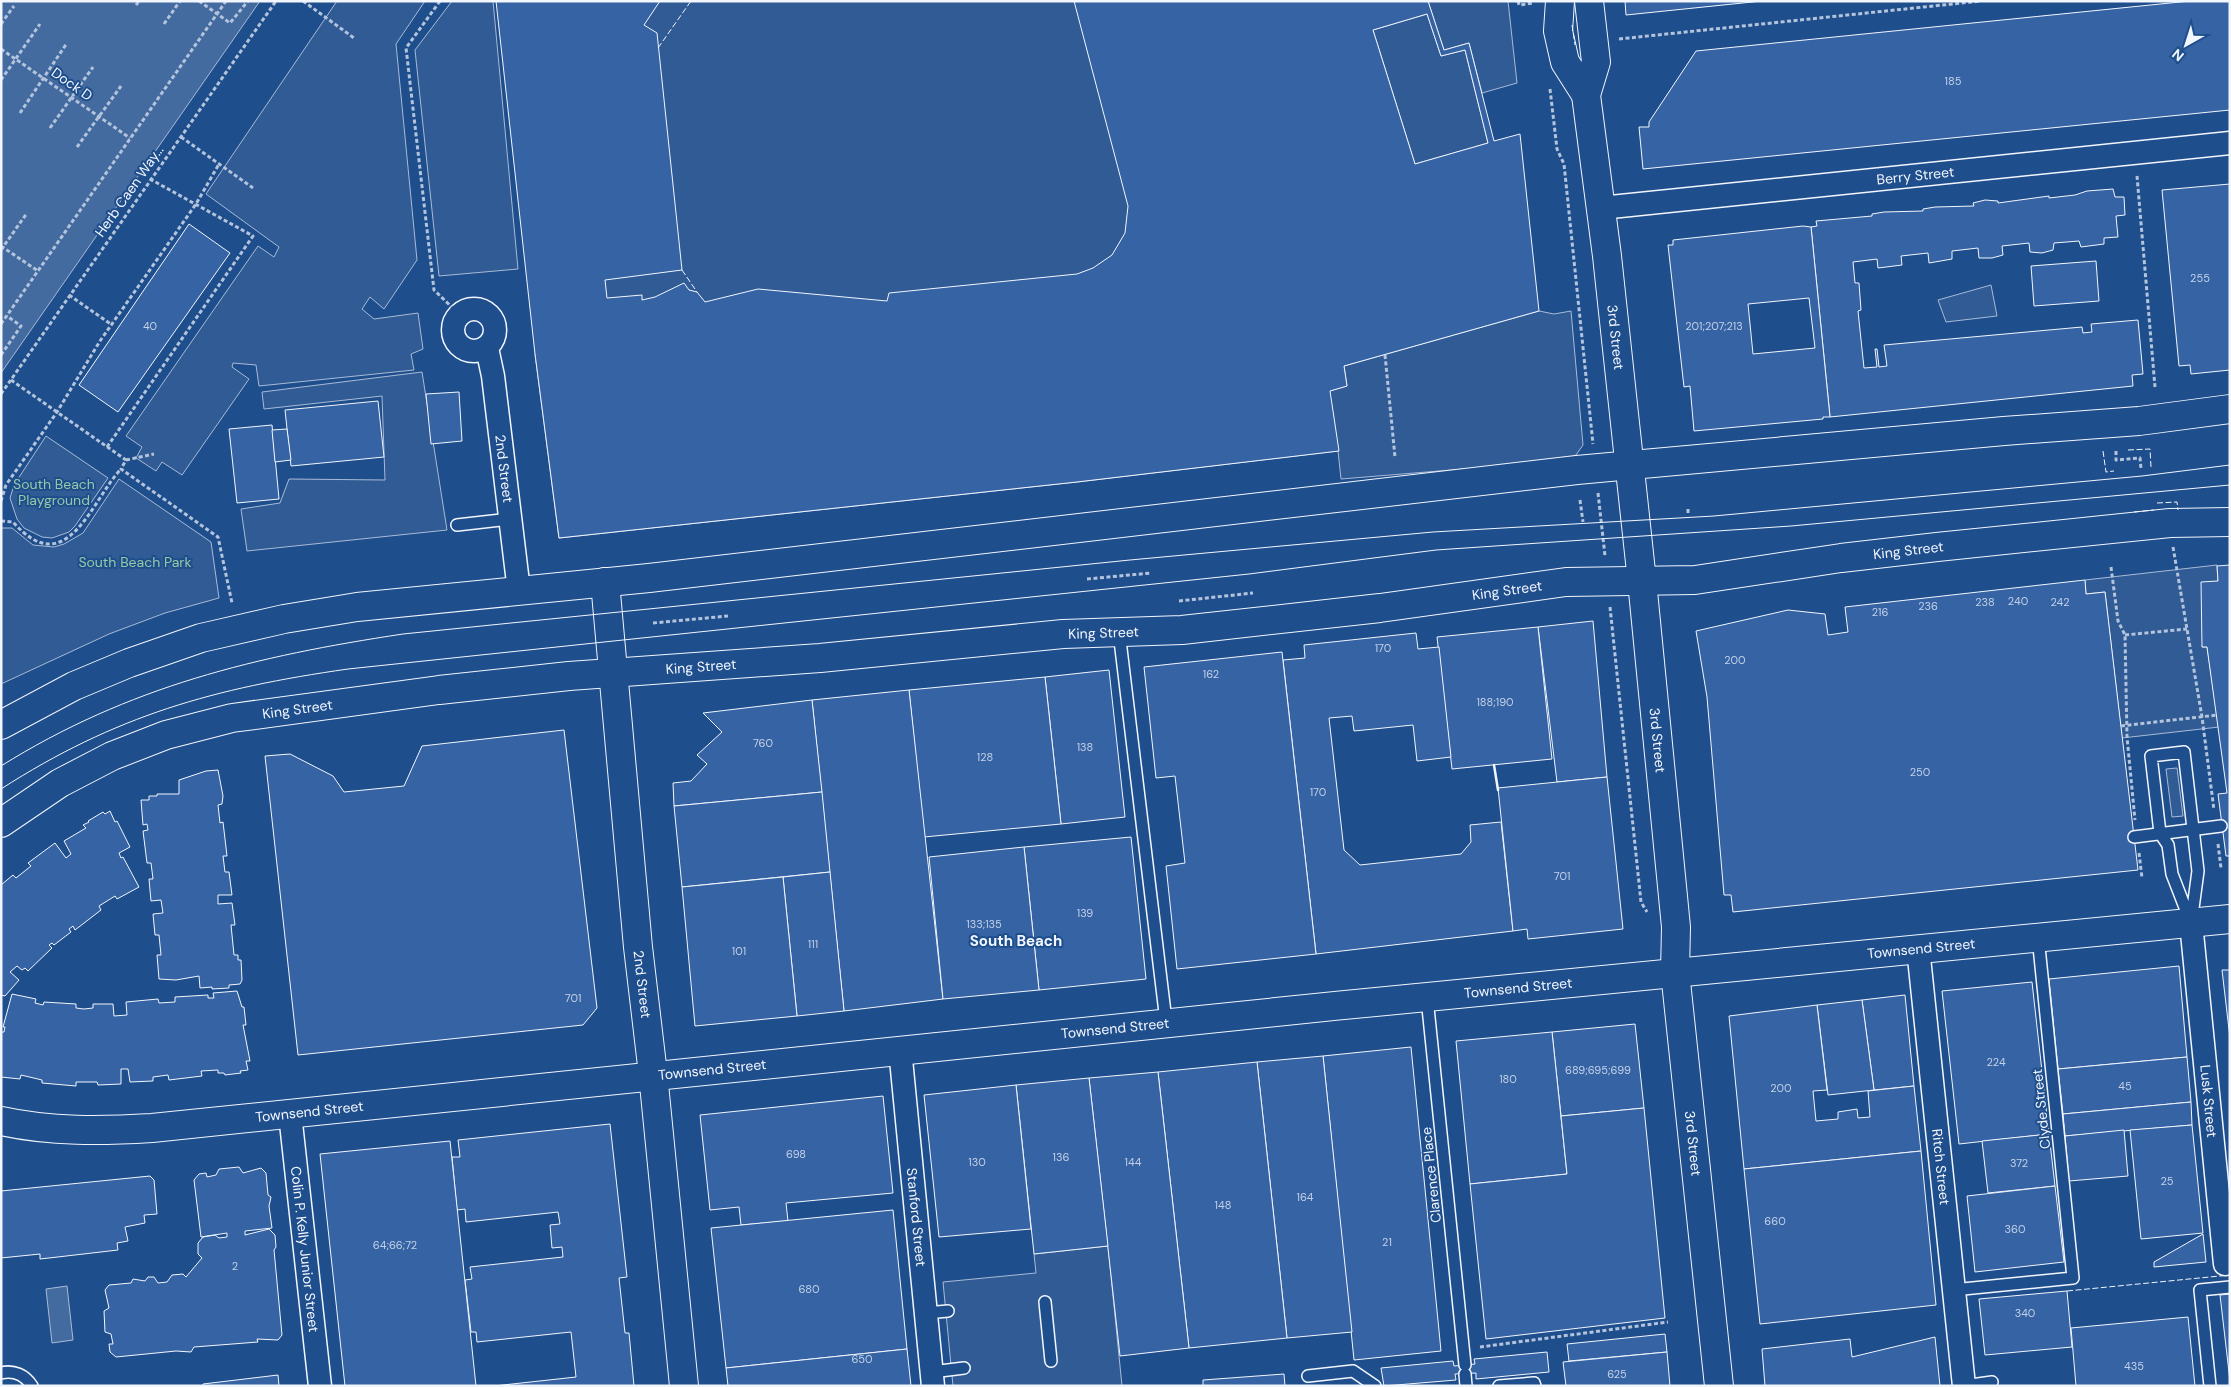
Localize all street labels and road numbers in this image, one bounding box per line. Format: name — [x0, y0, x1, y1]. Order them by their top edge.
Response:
street label: Dock D — [48, 63, 96, 105]
street label: Herb Caen Way... — [91, 141, 167, 240]
street label: Berry Street — [1876, 163, 1955, 188]
street label: 3rd Street — [1603, 304, 1628, 371]
street label: 2nd Street — [491, 434, 517, 504]
street label: King Street — [1872, 537, 1945, 563]
street label: King Street — [1471, 576, 1543, 604]
street label: King Street — [1068, 622, 1139, 643]
street label: King Street — [665, 655, 737, 678]
street label: King Street — [261, 695, 334, 723]
street label: 3rd Street — [1645, 707, 1670, 774]
street label: Townsend Street — [1866, 934, 1976, 963]
street label: 2nd Street — [629, 949, 655, 1019]
street label: Townsend Street — [1463, 973, 1573, 1002]
street label: Townsend Street — [1060, 1014, 1170, 1043]
street label: Townsend Street — [657, 1055, 767, 1084]
street label: Lusk Street — [2196, 1064, 2221, 1138]
street label: Clyde Street — [2028, 1068, 2054, 1150]
street label: Townsend Street — [254, 1097, 364, 1126]
street label: 3rd Street — [1681, 1110, 1706, 1177]
street label: Clarence Place — [1417, 1126, 1445, 1224]
street label: Ritch Street — [1928, 1128, 1954, 1206]
street label: Colin P. Kelly Junior Street — [287, 1165, 323, 1333]
street label: Stanford Street — [903, 1167, 930, 1267]

